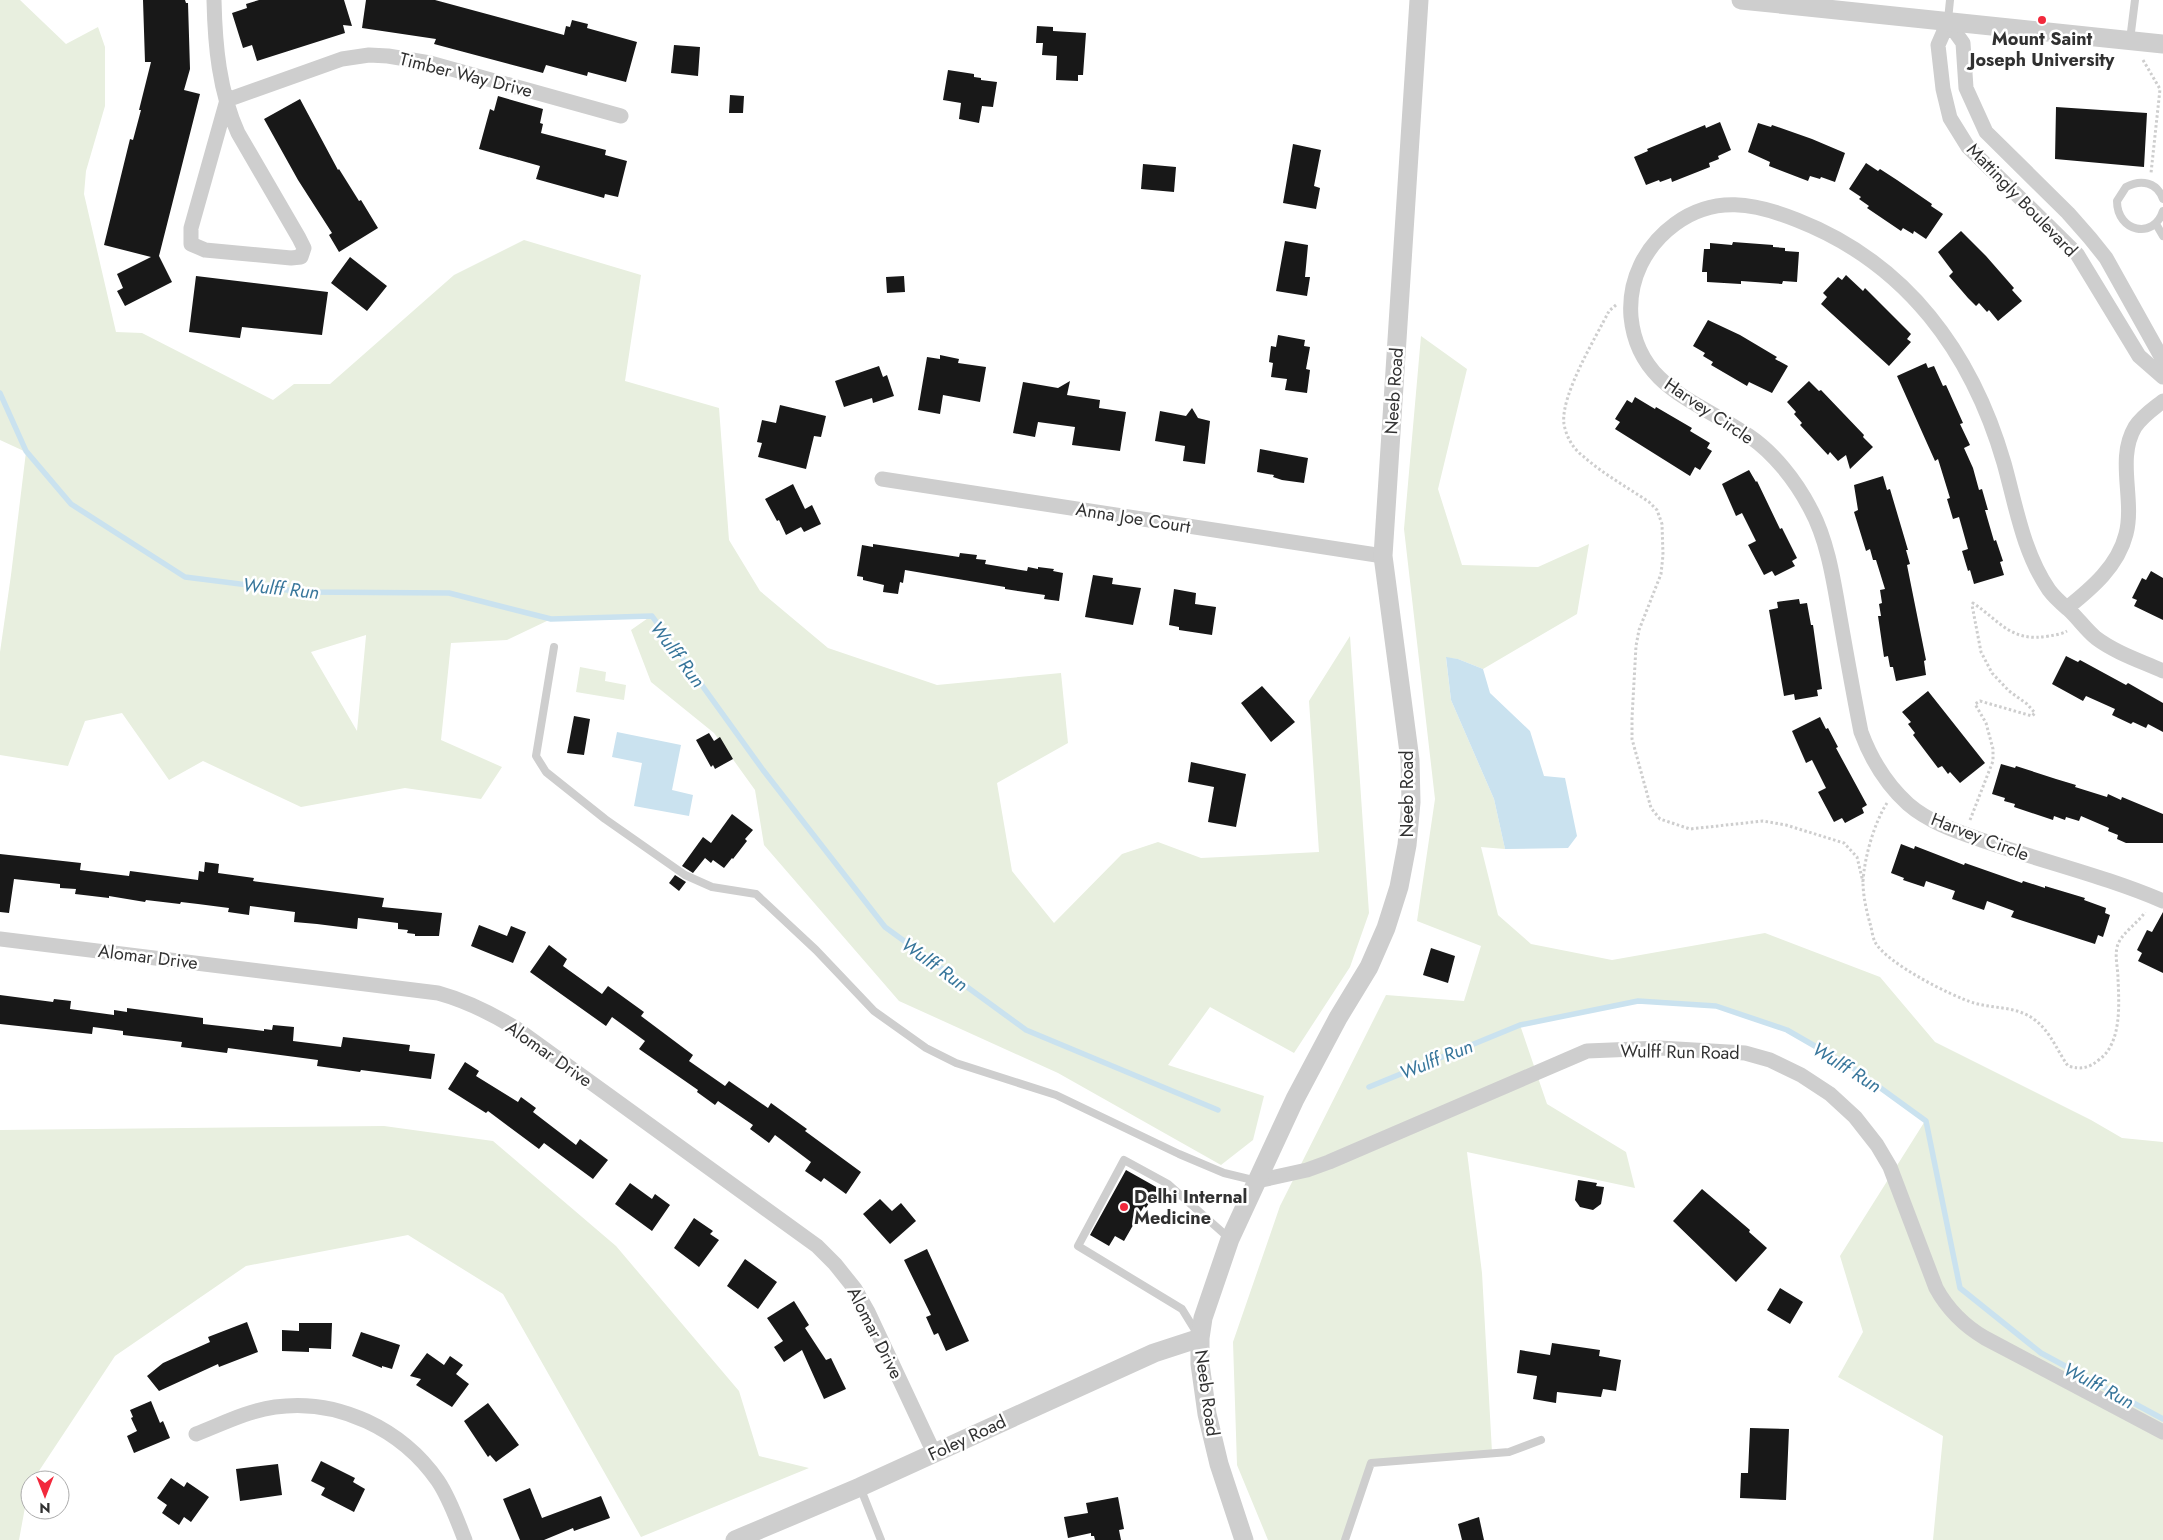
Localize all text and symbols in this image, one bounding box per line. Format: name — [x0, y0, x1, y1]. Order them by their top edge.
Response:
marker: Mount Saint Joseph University — [2036, 14, 2048, 26]
place label: Mount Saint Joseph University — [1967, 26, 2115, 73]
street label: Timber Way Drive — [397, 46, 535, 104]
street label: Mattingly Boulevard — [1961, 137, 2083, 263]
street label: Neeb Road — [1378, 347, 1410, 435]
street label: Harvey Circle — [1659, 371, 1759, 451]
street label: Anna Joe Court — [1074, 496, 1193, 540]
water label: Wulff Run — [241, 571, 321, 606]
water label: Wulff Run — [644, 616, 711, 693]
street label: Neeb Road — [1394, 751, 1420, 837]
street label: Harvey Circle — [1927, 806, 2033, 868]
water label: Wulff Run — [896, 931, 974, 998]
street label: Alomar Drive — [97, 938, 199, 976]
street label: Alomar Drive — [501, 1015, 597, 1093]
water label: Wulff Run — [1396, 1033, 1477, 1086]
water label: Wulff Run — [1807, 1036, 1886, 1099]
street label: Wulff Run Road — [1620, 1038, 1740, 1066]
place label: Delhi Internal Medicine — [1134, 1184, 1247, 1231]
marker: Delhi Internal Medicine — [1118, 1201, 1130, 1213]
street label: Alomar Drive — [841, 1282, 909, 1384]
street label: Neeb Road — [1188, 1348, 1226, 1438]
water label: Wulff Run — [2059, 1355, 2139, 1415]
street label: Foley Road — [924, 1409, 1010, 1467]
north arrow — [20, 1470, 70, 1520]
text: N — [39, 1498, 51, 1518]

